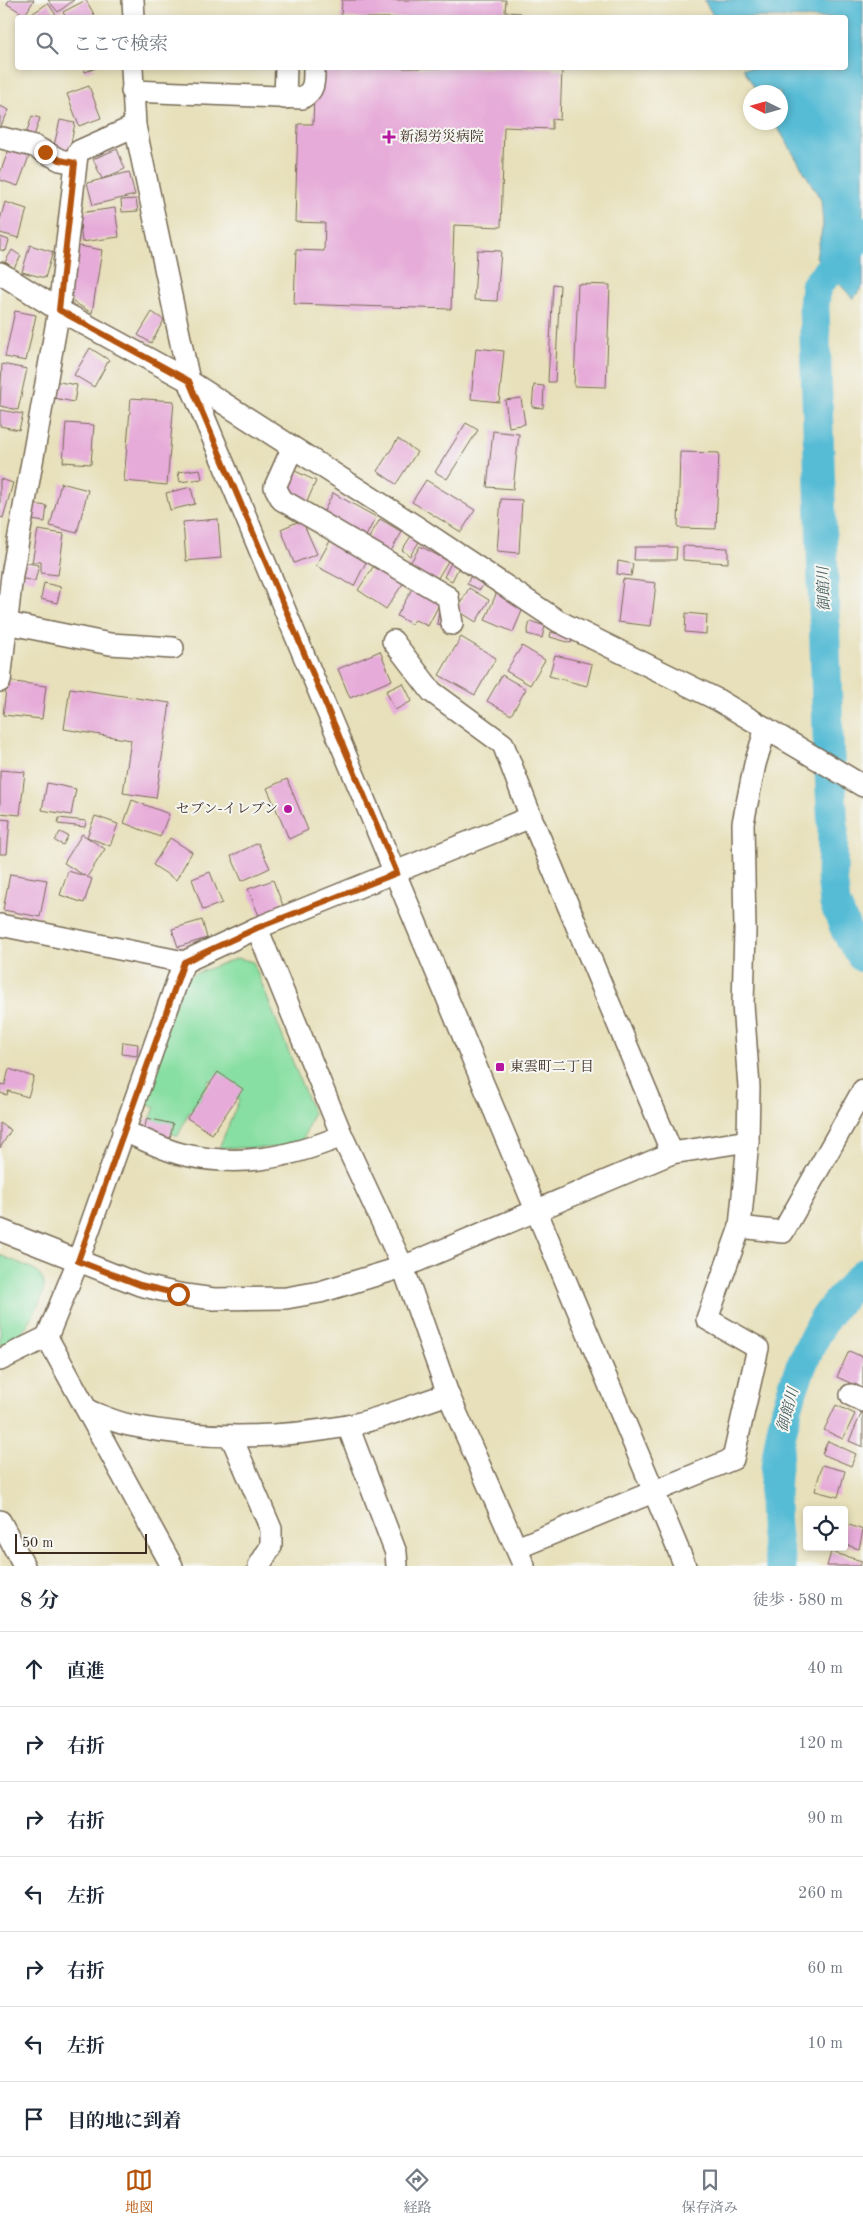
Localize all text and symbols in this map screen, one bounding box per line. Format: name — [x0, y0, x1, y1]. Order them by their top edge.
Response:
search box — [15, 15, 848, 70]
icon: search — [33, 29, 61, 57]
text: ここで検索 — [73, 36, 168, 55]
north arrow — [743, 85, 788, 130]
place label: 新潟労災病院 — [400, 129, 484, 144]
marker: 新潟労災病院 — [382, 130, 396, 144]
route end — [34, 141, 57, 164]
water label: 御館川 — [815, 564, 833, 612]
place label: セブン-イレブン — [176, 801, 278, 816]
marker: セブン-イレブン — [282, 803, 294, 815]
place label: 東雲町二丁目 — [510, 1059, 594, 1074]
marker: 東雲町二丁目 — [494, 1061, 506, 1073]
route start — [167, 1283, 190, 1306]
water label: 御館川 — [774, 1384, 803, 1434]
map controls — [803, 1506, 848, 1551]
button: locate — [803, 1506, 848, 1551]
scale bar — [15, 1531, 148, 1554]
text: 50 m — [22, 1536, 53, 1550]
text: 8 分 — [20, 1591, 59, 1612]
text: 徒歩 · 580 m — [753, 1593, 843, 1609]
icon: ahead — [20, 1655, 48, 1683]
text: 40 m — [807, 1661, 843, 1677]
text: 直進 — [67, 1663, 105, 1682]
icon: right — [20, 1730, 48, 1758]
text: 120 m — [798, 1736, 843, 1752]
text: 右折 — [67, 1738, 105, 1757]
icon: right — [20, 1805, 48, 1833]
text: 90 m — [807, 1811, 843, 1827]
text: 右折 — [67, 1813, 105, 1832]
icon: left — [20, 1880, 48, 1908]
text: 260 m — [798, 1886, 843, 1902]
text: 左折 — [67, 1888, 105, 1907]
icon: right — [20, 1955, 48, 1983]
text: 60 m — [807, 1961, 843, 1977]
text: 右折 — [67, 1963, 105, 1982]
icon: left — [20, 2030, 48, 2058]
text: 10 m — [807, 2036, 843, 2052]
text: 左折 — [67, 2038, 105, 2057]
icon: arrive — [20, 2105, 48, 2133]
text: 目的地に到着 — [67, 2113, 181, 2132]
tab: 地図 — [125, 2166, 153, 2217]
tab: 経路 — [403, 2166, 431, 2217]
tab: 保存済み — [682, 2166, 738, 2217]

